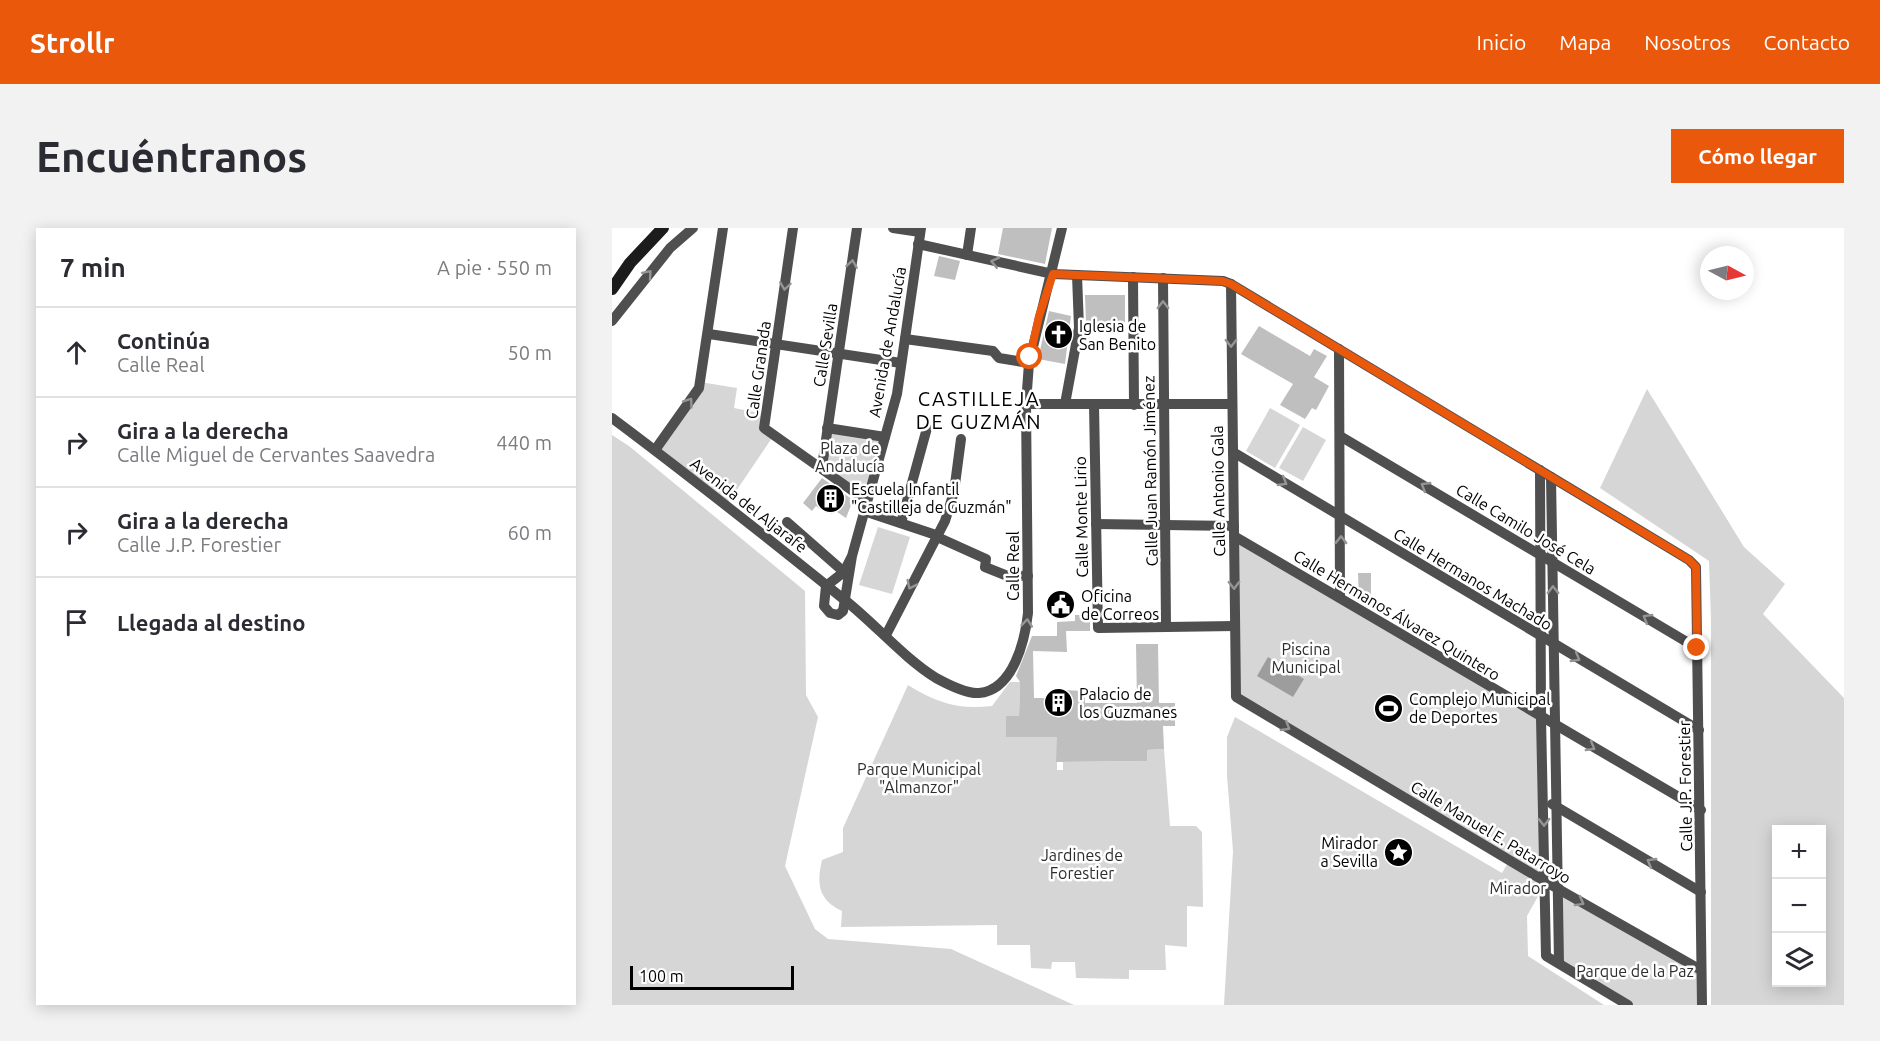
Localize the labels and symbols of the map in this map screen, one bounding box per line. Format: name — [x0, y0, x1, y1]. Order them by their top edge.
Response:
north arrow — [1700, 246, 1754, 300]
one-way arrow — [991, 256, 1001, 269]
one-way arrow — [845, 260, 858, 270]
street label: Avenida de Andalucía — [865, 265, 909, 419]
one-way arrow — [640, 270, 651, 281]
one-way arrow — [779, 281, 791, 291]
one-way arrow — [1157, 300, 1169, 309]
street label: Calle Sevilla — [810, 302, 840, 388]
place label: Iglesia de San Benito — [1079, 317, 1156, 353]
church icon: Iglesia de San Benito — [1042, 319, 1074, 351]
street label: Calle Granada — [742, 320, 774, 420]
one-way arrow — [1225, 338, 1238, 347]
route start — [1016, 343, 1042, 369]
street label: Calle Juan Ramón Jiménez — [1139, 375, 1161, 567]
district label: CASTILLEJA DE GUZMÁN — [916, 387, 1042, 433]
one-way arrow — [682, 398, 693, 409]
street label: Calle Antonio Gala — [1208, 425, 1228, 557]
park label: Plaza de Andalucía — [815, 439, 885, 475]
street label: Avenida del Aljarafe — [687, 454, 811, 556]
street label: Calle Monte Lirio — [1071, 456, 1091, 578]
one-way arrow — [1277, 475, 1287, 487]
place label: Escuela Infantil "Castilleja de Guzmán" — [851, 480, 1012, 516]
street label: Calle Camilo José Cela — [1453, 480, 1599, 578]
building icon: Escuela Infantil "Castilleja de Guzmán" — [814, 482, 846, 514]
one-way arrow — [1421, 482, 1431, 494]
street label: Calle Hermanos Machado — [1390, 524, 1556, 634]
street label: Calle Real — [1004, 531, 1022, 601]
one-way arrow — [1335, 535, 1347, 544]
street label: Calle Hermanos Álvarez Quintero — [1290, 544, 1505, 684]
one-way arrow — [907, 579, 918, 590]
one-way arrow — [1228, 580, 1241, 589]
one-way arrow — [1547, 585, 1559, 594]
place label: Oficina de Correos — [1081, 587, 1159, 623]
public building icon: Oficina de Correos — [1044, 589, 1076, 621]
one-way arrow — [1643, 614, 1653, 625]
one-way arrow — [1020, 618, 1033, 627]
route end — [1683, 634, 1709, 660]
park label: Piscina Municipal — [1271, 640, 1341, 676]
one-way arrow — [1570, 651, 1580, 662]
place label: Palacio de los Guzmanes — [1079, 685, 1177, 721]
building icon: Palacio de los Guzmanes — [1042, 687, 1074, 719]
place label: Complejo Municipal de Deportes — [1409, 690, 1550, 726]
sports icon: Complejo Municipal de Deportes — [1372, 692, 1404, 724]
one-way arrow — [1280, 720, 1290, 732]
street label: Calle J.P. Forestier — [1675, 720, 1695, 852]
one-way arrow — [1585, 740, 1595, 751]
park label: Parque Municipal "Almanzor" — [857, 760, 981, 796]
street label: Calle Manuel E. Patarroyo — [1408, 777, 1574, 887]
one-way arrow — [1538, 818, 1551, 827]
place label: Mirador a Sevilla — [1321, 834, 1378, 870]
place icon: Mirador a Sevilla — [1383, 836, 1415, 868]
park label: Jardines de Forestier — [1041, 846, 1123, 882]
one-way arrow — [1647, 858, 1657, 869]
park label: Mirador — [1490, 879, 1546, 897]
one-way arrow — [1574, 895, 1584, 906]
park label: Parque de la Paz — [1576, 962, 1694, 980]
scale bar — [630, 963, 794, 990]

